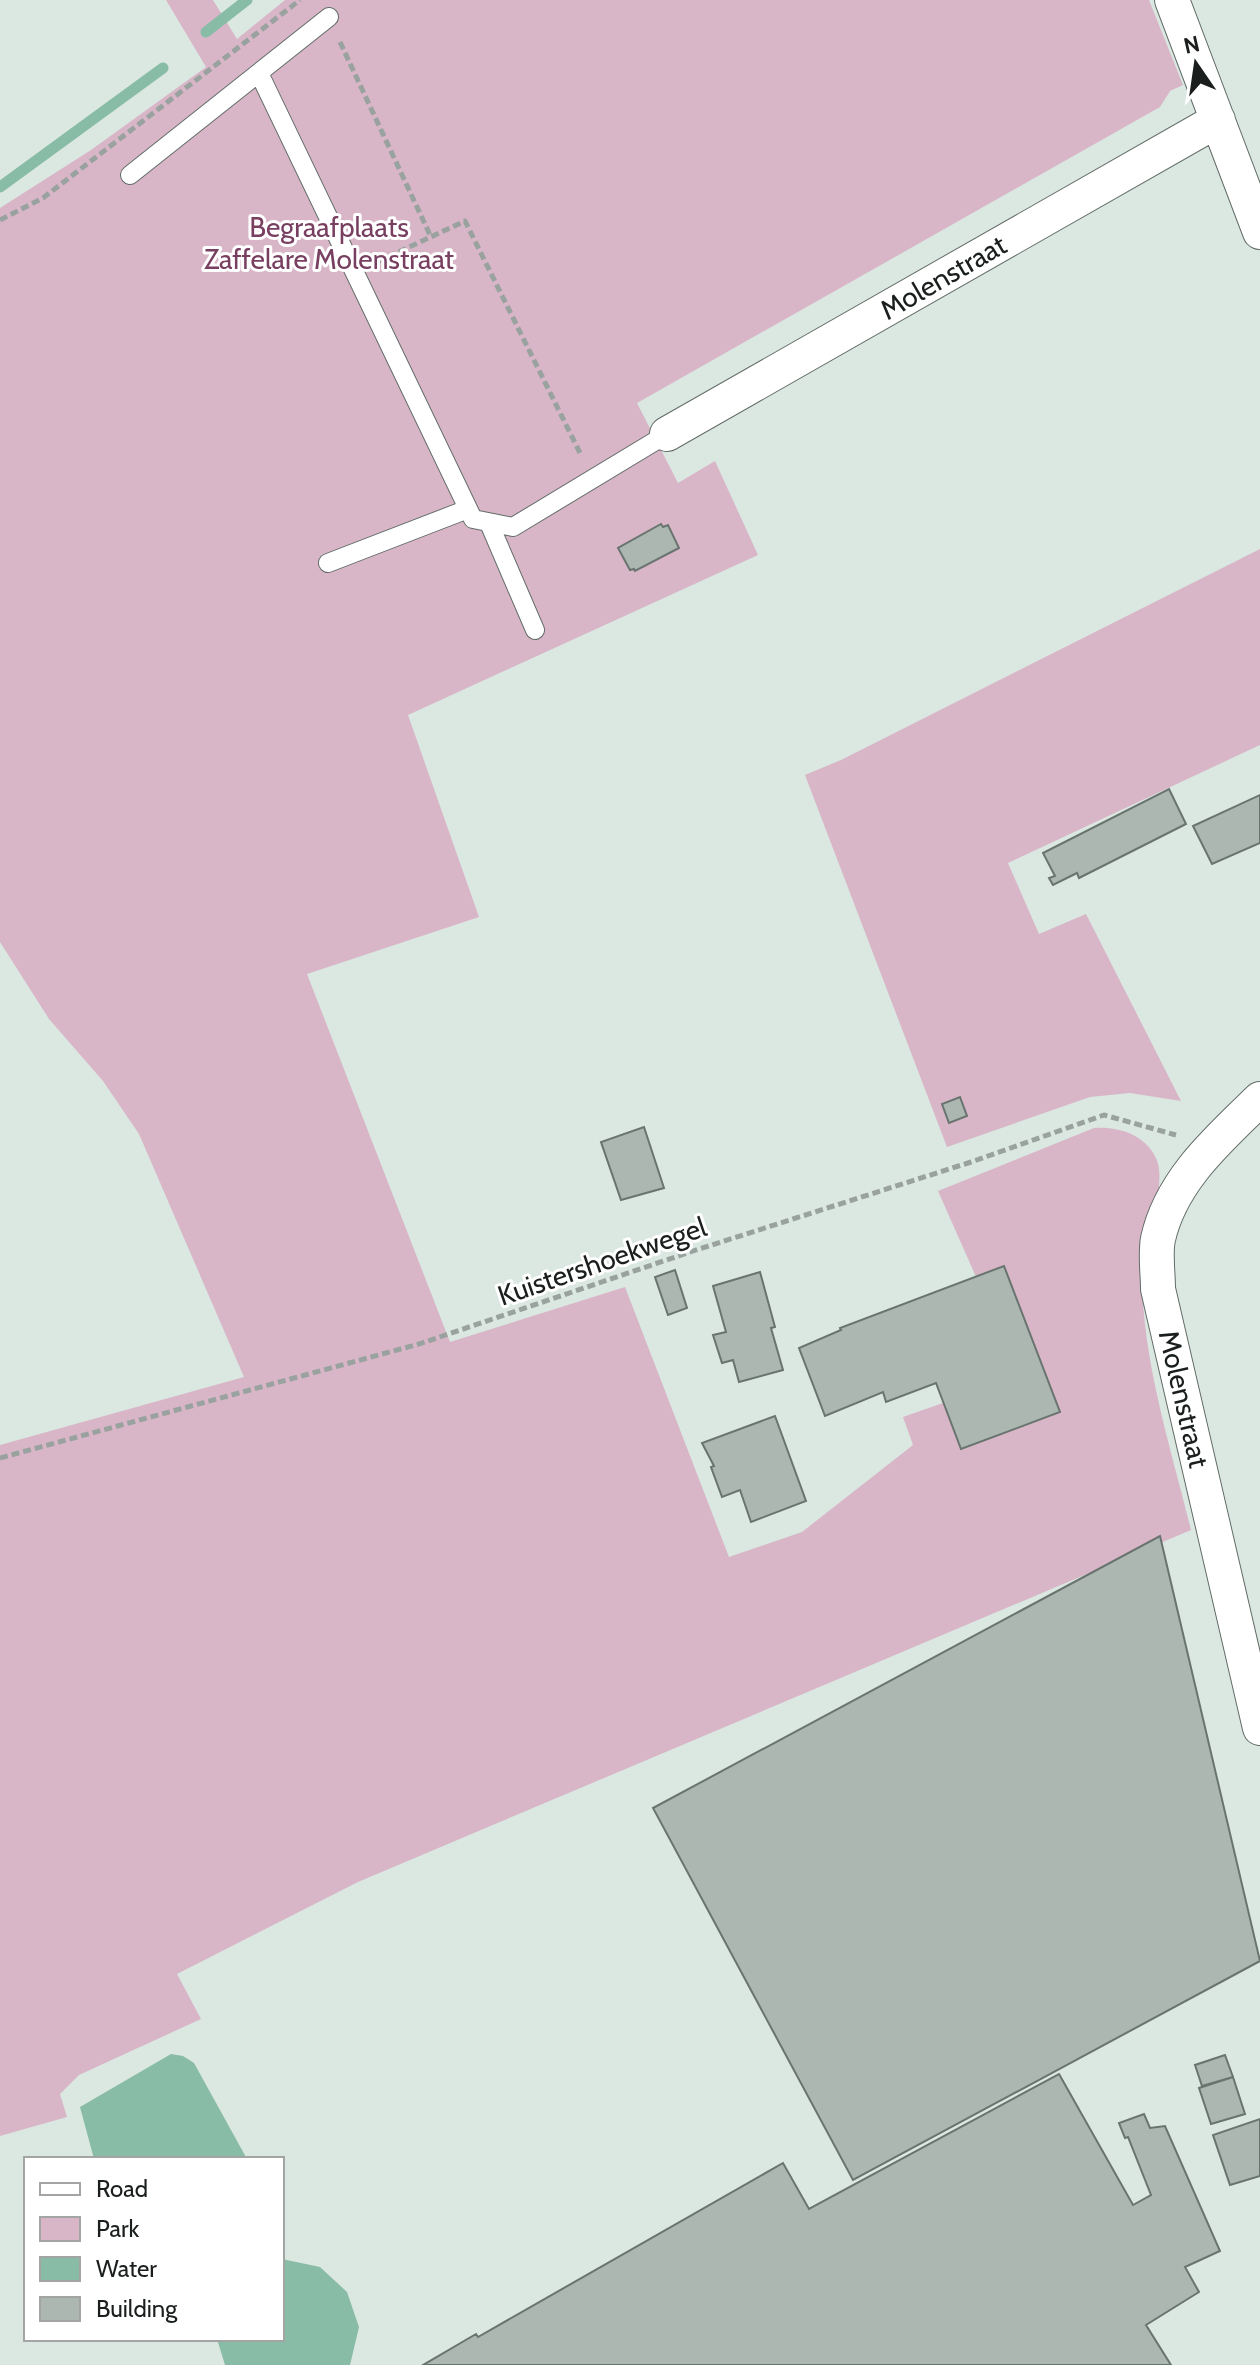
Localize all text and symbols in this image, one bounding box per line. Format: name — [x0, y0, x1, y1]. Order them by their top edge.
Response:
north arrow — [1156, 24, 1236, 104]
text: N — [1181, 30, 1202, 60]
park label: Begraafplaats Zaffelare Molenstraat — [204, 210, 454, 276]
street label: Molenstraat — [874, 227, 1012, 327]
street label: Kuistershoekwegel — [493, 1209, 711, 1313]
street label: Molenstraat — [1152, 1327, 1216, 1471]
legend — [24, 2157, 284, 2341]
text: Road — [96, 2174, 148, 2203]
text: Park — [96, 2214, 139, 2243]
text: Water — [96, 2254, 157, 2283]
text: Building — [96, 2294, 178, 2323]

